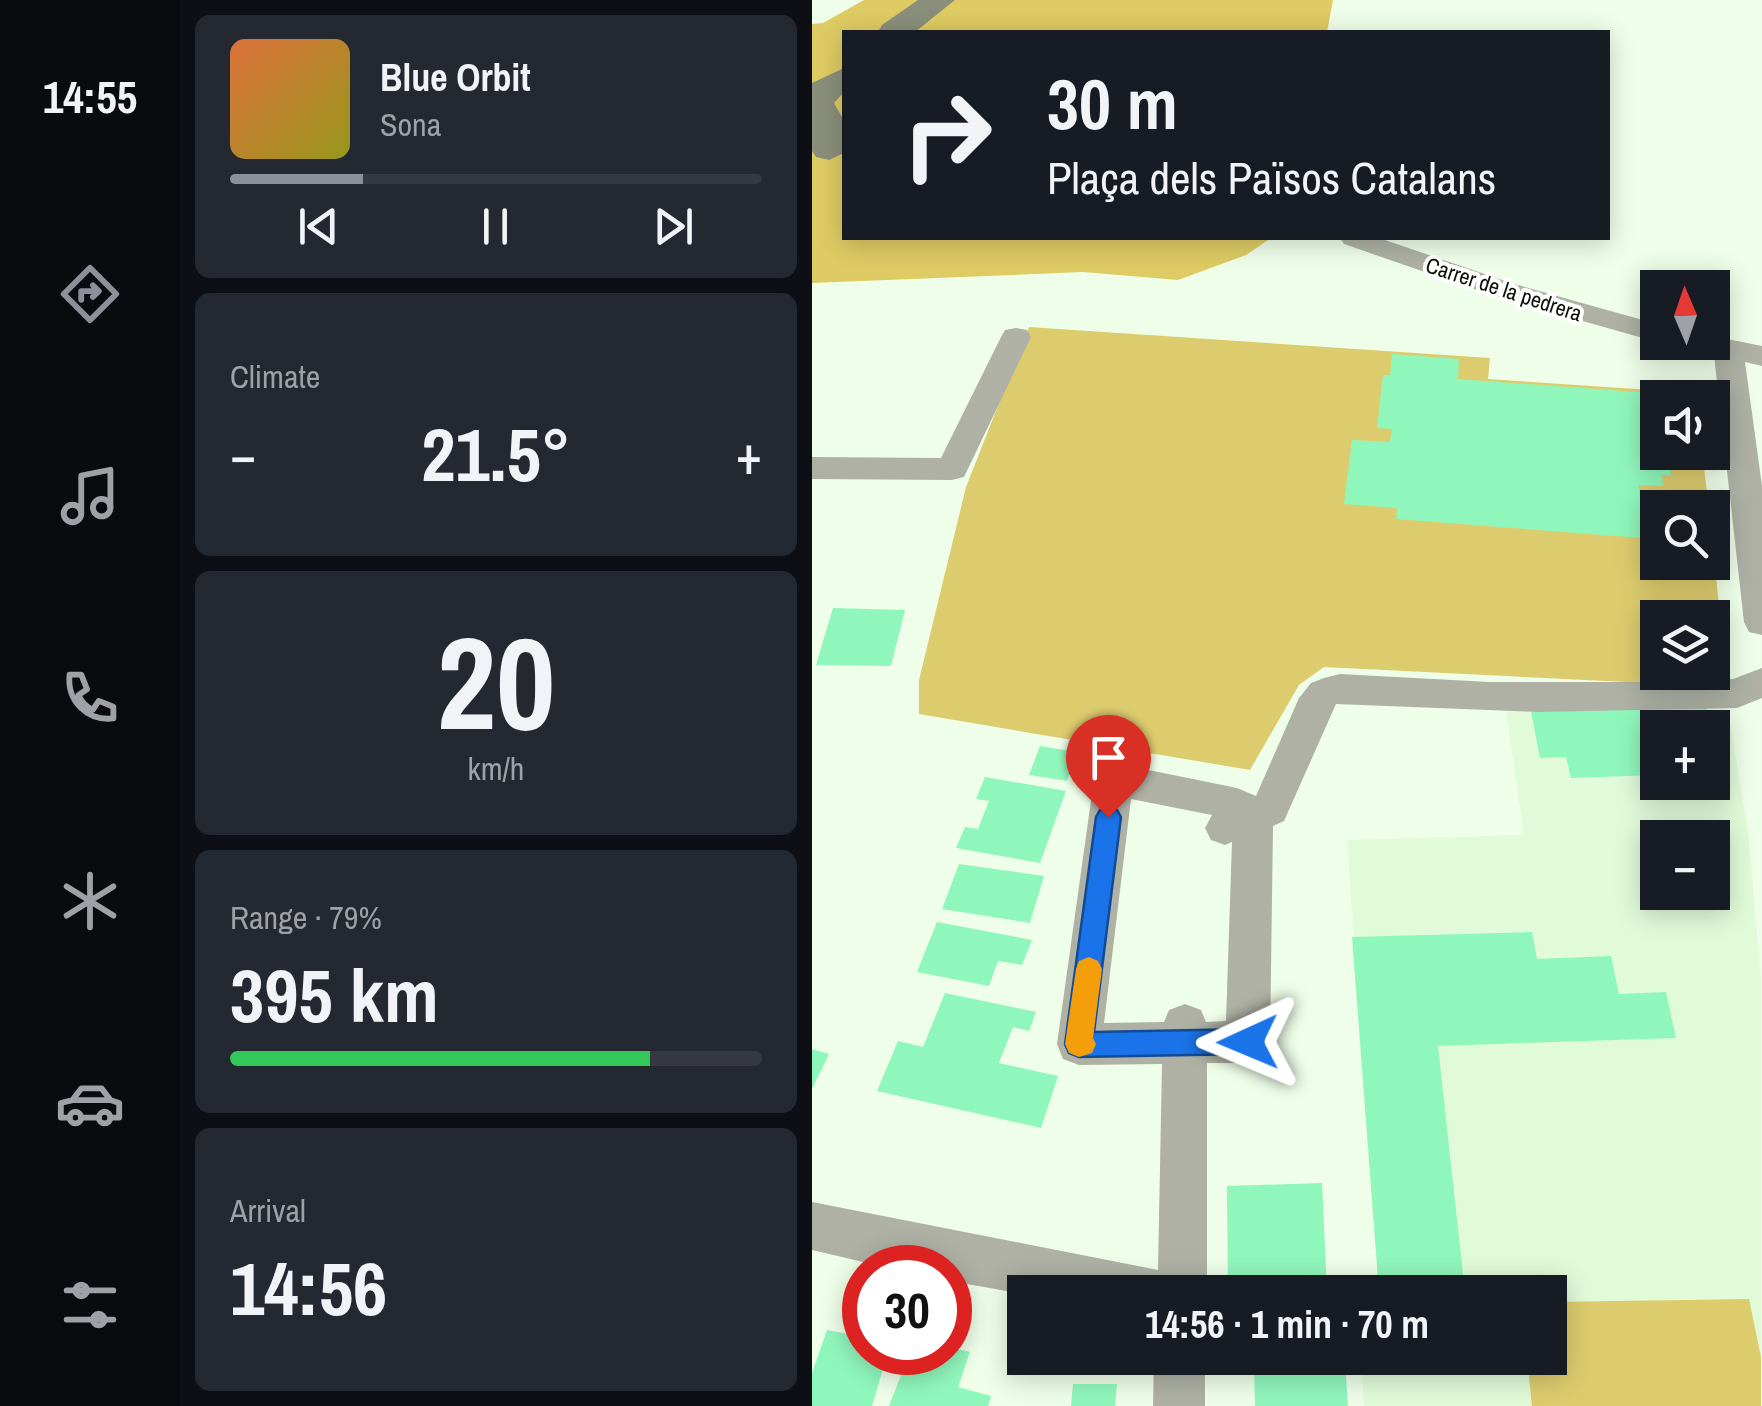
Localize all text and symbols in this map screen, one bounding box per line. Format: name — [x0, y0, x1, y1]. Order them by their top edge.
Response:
text: Blue Orbit — [380, 52, 531, 103]
text: 30 m — [1047, 57, 1178, 151]
text: 14:55 — [43, 66, 137, 127]
icon: right — [882, 70, 1012, 200]
text: Sona — [380, 103, 441, 146]
text: Plaça dels Països Catalans — [1047, 147, 1496, 208]
icon: previous — [291, 199, 346, 254]
icon: pause — [468, 199, 523, 254]
icon: next — [646, 199, 701, 254]
street label: Carrer de la pedrera — [1422, 250, 1586, 328]
icon: directions — [55, 259, 125, 329]
north arrow — [1640, 270, 1730, 360]
map controls — [1640, 270, 1730, 910]
text: Climate — [230, 355, 320, 398]
button: sound — [1640, 380, 1730, 470]
text: 21.5° — [421, 403, 571, 504]
text: − — [230, 417, 256, 491]
text: + — [736, 417, 762, 491]
icon: music — [55, 461, 125, 531]
button: search — [1640, 490, 1730, 580]
text: 20 — [437, 594, 555, 770]
button: layers — [1640, 600, 1730, 690]
icon: phone — [55, 663, 125, 733]
button: + — [1640, 710, 1730, 800]
pin — [1066, 715, 1151, 818]
icon: arrive — [1081, 730, 1136, 785]
text: km/h — [468, 747, 524, 790]
button: − — [1640, 820, 1730, 910]
icon: climate — [55, 866, 125, 936]
text: Range · 79% — [230, 896, 382, 939]
text: 395 km — [230, 944, 439, 1045]
position arrow — [1196, 990, 1300, 1094]
icon: car — [55, 1068, 125, 1138]
text: Arrival — [230, 1189, 306, 1232]
text: 14:56 — [230, 1237, 387, 1338]
speed limit sign: 30 — [842, 1245, 972, 1375]
icon: filters — [55, 1270, 125, 1340]
text: 14:56 · 1 min · 70 m — [1145, 1299, 1429, 1350]

